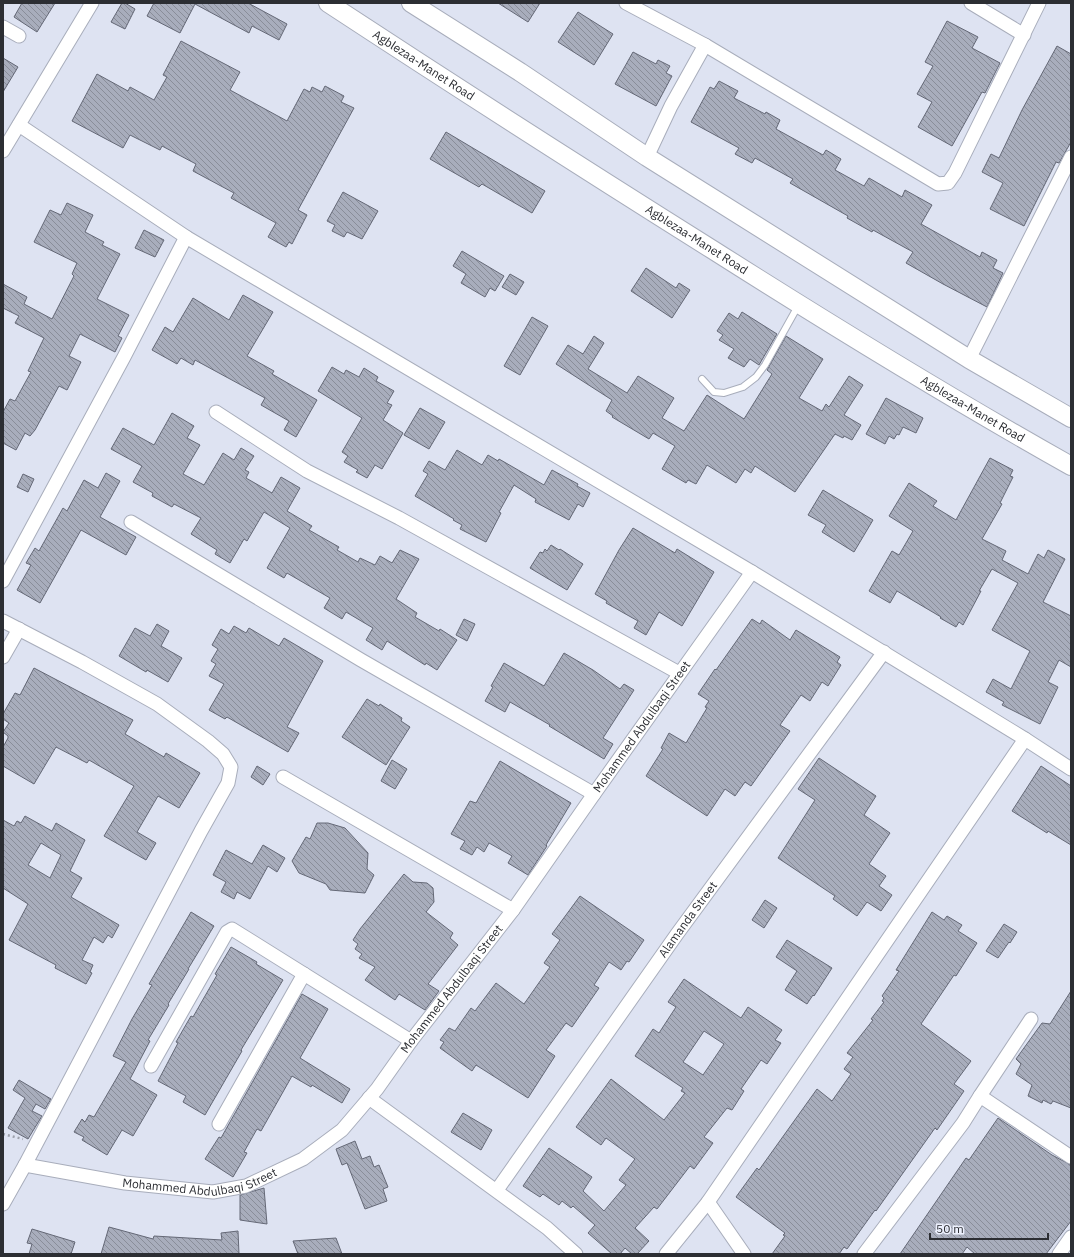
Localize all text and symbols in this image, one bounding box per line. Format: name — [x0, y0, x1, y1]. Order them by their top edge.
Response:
street label: Agblezaa-Manet Road — [370, 26, 478, 103]
street label: Agblezaa-Manet Road — [643, 201, 751, 277]
street label: Agblezaa-Manet Road — [918, 372, 1028, 445]
street label: Mohammed Abdulbaqi Street — [589, 658, 693, 795]
street label: Alamanda Street — [655, 878, 720, 960]
street label: Mohammed Abdulbaqi Street — [397, 922, 506, 1056]
street label: Mohammed Abdulbaqi Street — [122, 1164, 279, 1199]
scale bar — [930, 1215, 1048, 1241]
text: 50 m — [936, 1221, 964, 1236]

